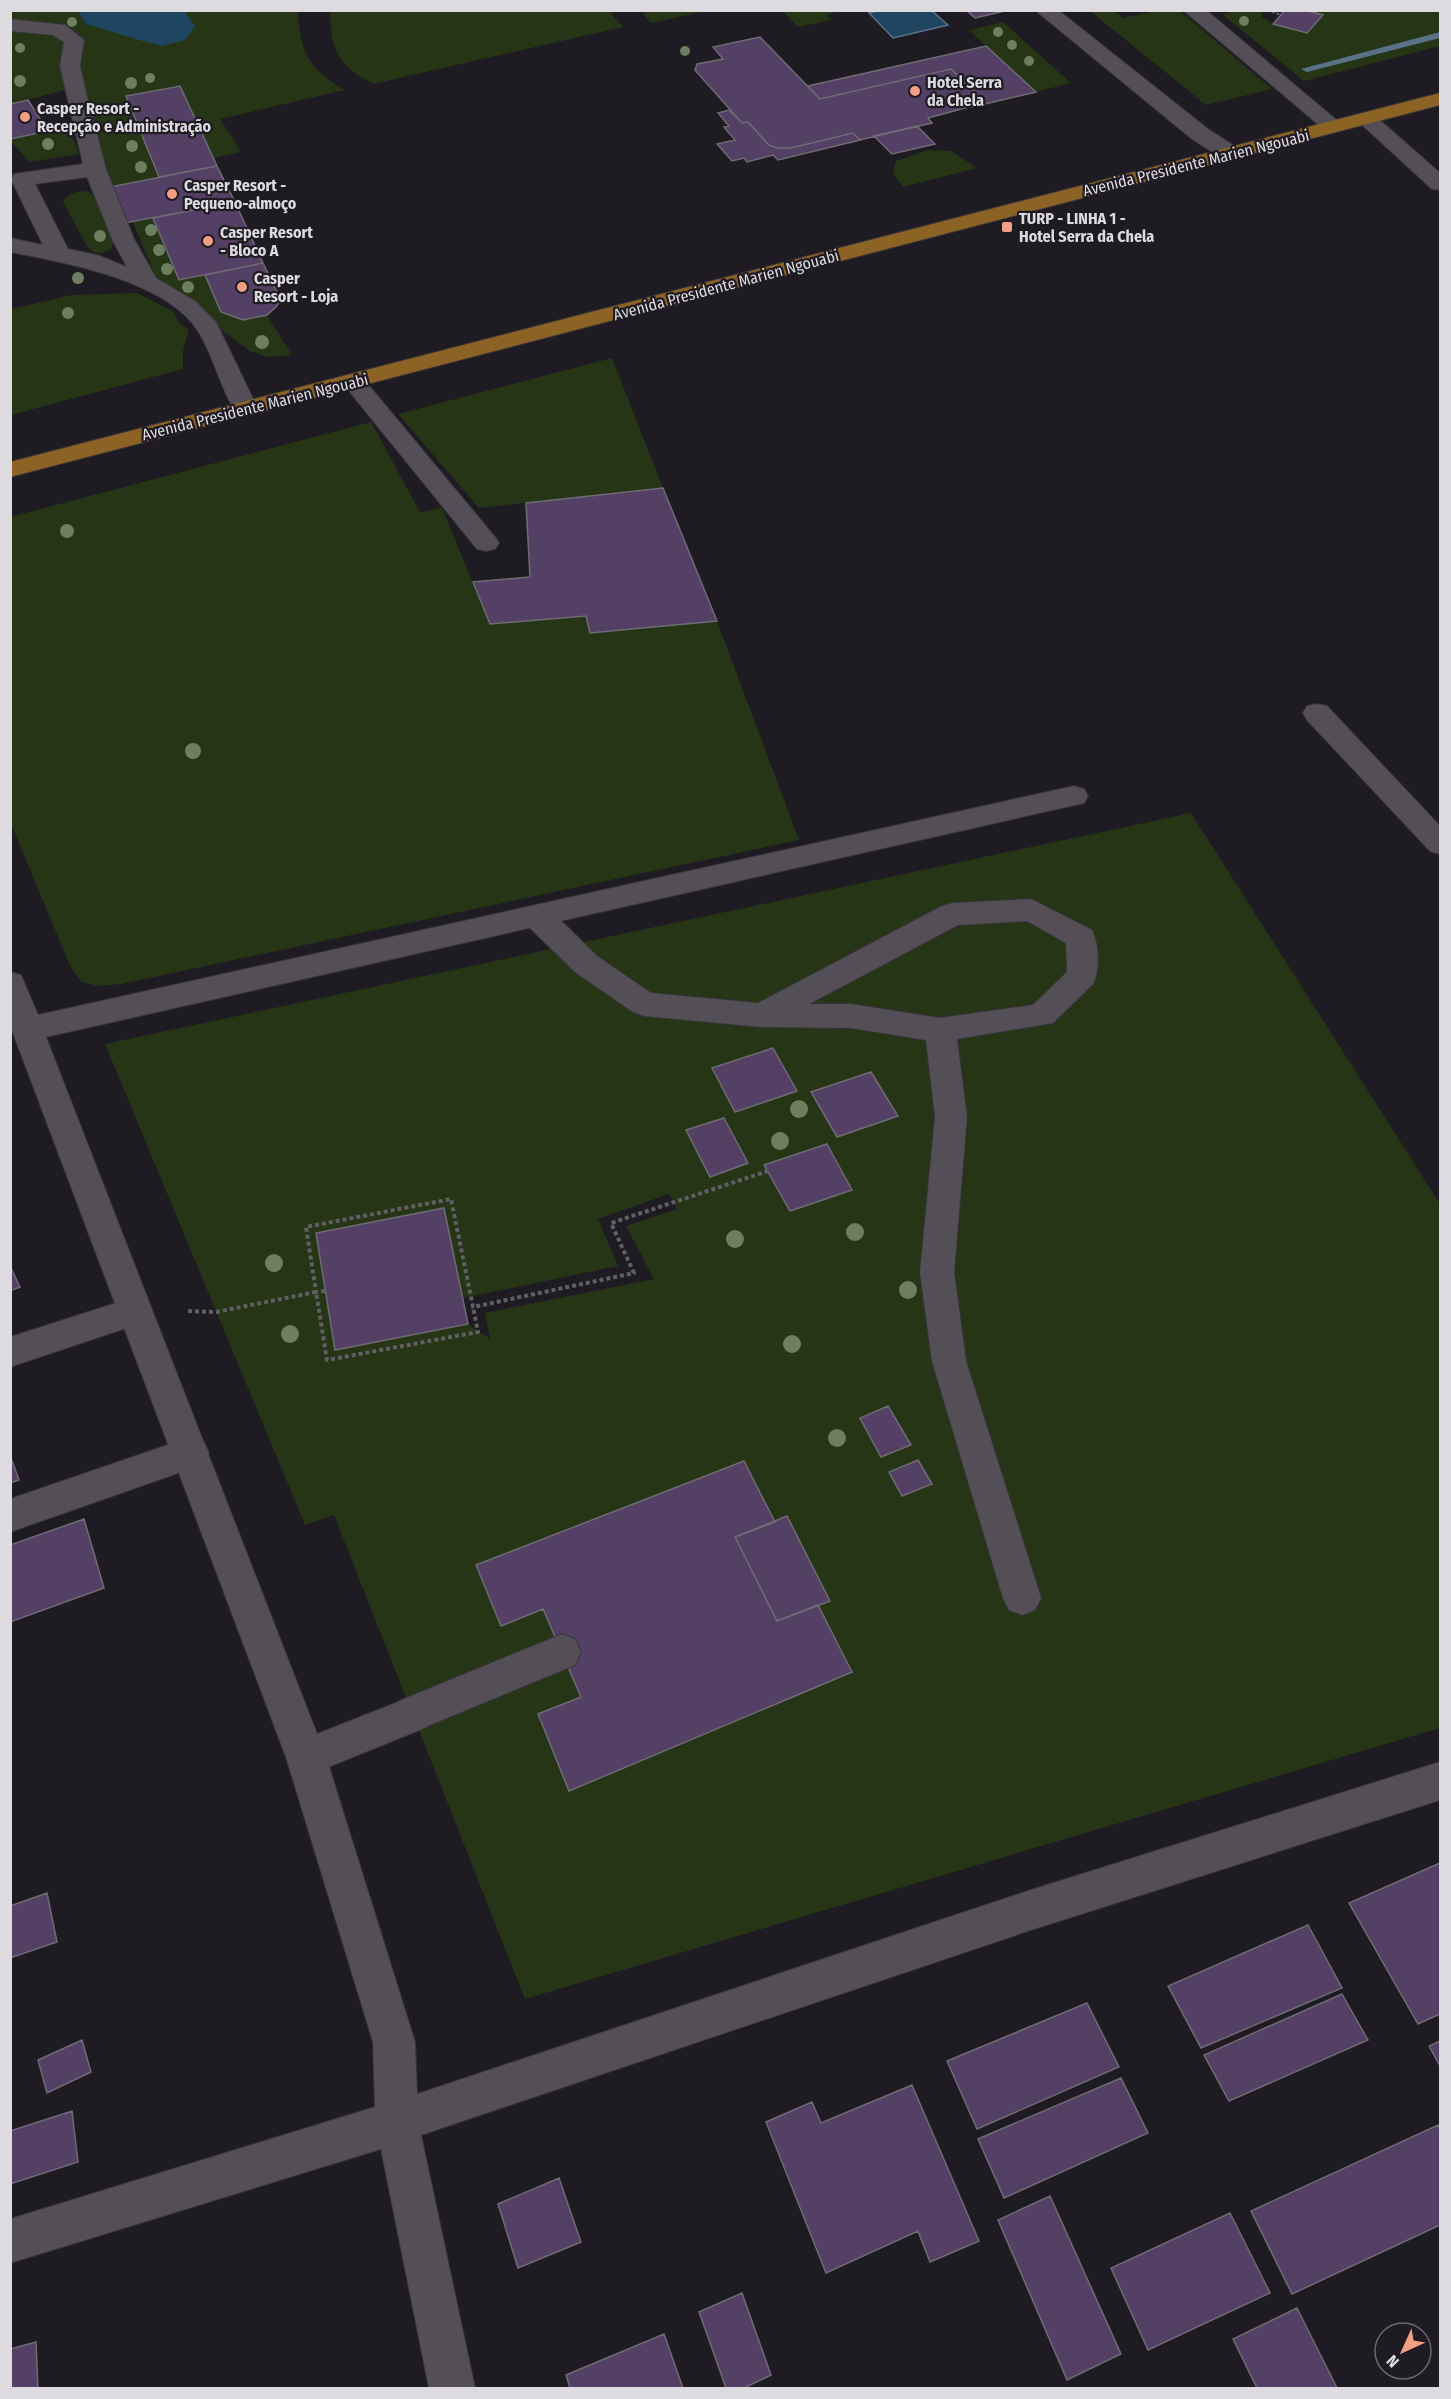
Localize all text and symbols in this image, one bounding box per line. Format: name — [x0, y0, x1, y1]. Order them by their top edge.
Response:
place label: Hotel Serra da Chela — [927, 73, 1002, 110]
marker: Hotel Serra da Chela — [908, 84, 922, 98]
place label: Casper Resort - Recepção e Administração — [37, 99, 211, 137]
marker: Casper Resort - Recepção e Administração — [18, 110, 32, 124]
street label: Avenida Presidente Marien Ngouabi — [1081, 126, 1311, 200]
place label: Casper Resort - Pequeno-almoço — [184, 176, 297, 214]
marker: Casper Resort - Pequeno-almoço — [165, 187, 179, 201]
place label: TURP - LINHA 1 - Hotel Serra da Chela — [1019, 209, 1154, 246]
marker: TURP - LINHA 1 - Hotel Serra da Chela — [1000, 220, 1014, 234]
place label: Casper Resort - Bloco A — [220, 223, 313, 260]
marker: Casper Resort - Bloco A — [201, 234, 215, 248]
street label: Avenida Presidente Marien Ngouabi — [611, 246, 841, 324]
place label: Casper Resort - Loja — [254, 269, 338, 306]
marker: Casper Resort - Loja — [235, 280, 249, 294]
street label: Avenida Presidente Marien Ngouabi — [140, 370, 370, 444]
north arrow — [1373, 2321, 1433, 2381]
text: N — [1383, 2351, 1403, 2371]

